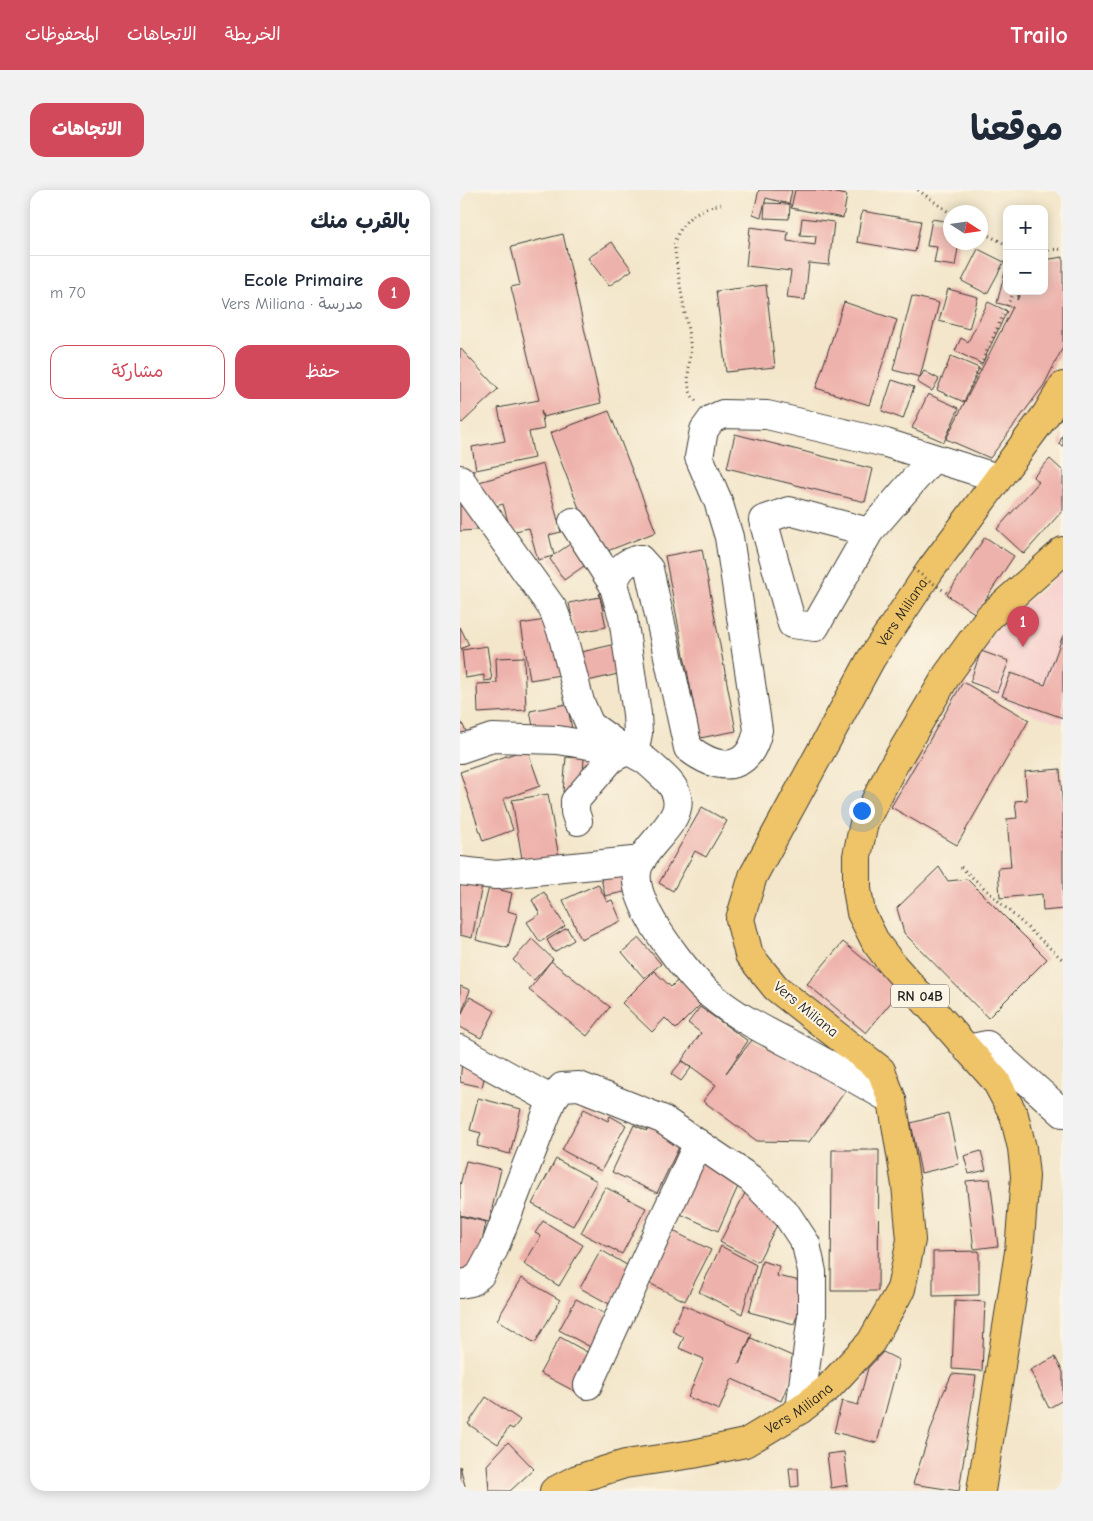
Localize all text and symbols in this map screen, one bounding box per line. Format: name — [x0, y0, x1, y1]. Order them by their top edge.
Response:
text: Trailo — [1010, 21, 1068, 49]
text: المحفوظات — [25, 24, 99, 45]
text: الاتجاهات — [127, 24, 197, 45]
text: الخريطة — [225, 24, 281, 45]
button: الاتجاهات — [30, 103, 144, 157]
text: موقعنا — [970, 108, 1063, 149]
north arrow — [943, 205, 988, 250]
map controls — [1003, 205, 1048, 295]
button: + — [1003, 205, 1048, 250]
text: بالقرب منك — [310, 209, 410, 233]
button: − — [1003, 250, 1048, 295]
text: Ecole Primaire — [244, 269, 363, 291]
text: 70 m — [50, 284, 86, 302]
text: 1 — [391, 284, 397, 302]
text: مدرسة · Vers Miliana — [221, 295, 363, 313]
button: مشاركة — [50, 345, 225, 399]
button: حفظ — [235, 345, 410, 399]
street label: Vers Miliana — [873, 575, 931, 650]
pin: 1 — [1007, 606, 1039, 647]
your location — [849, 798, 875, 824]
street label: Vers Miliana — [770, 977, 842, 1041]
road number: RN 04B — [891, 984, 949, 1008]
street label: Vers Miliana — [762, 1379, 837, 1438]

